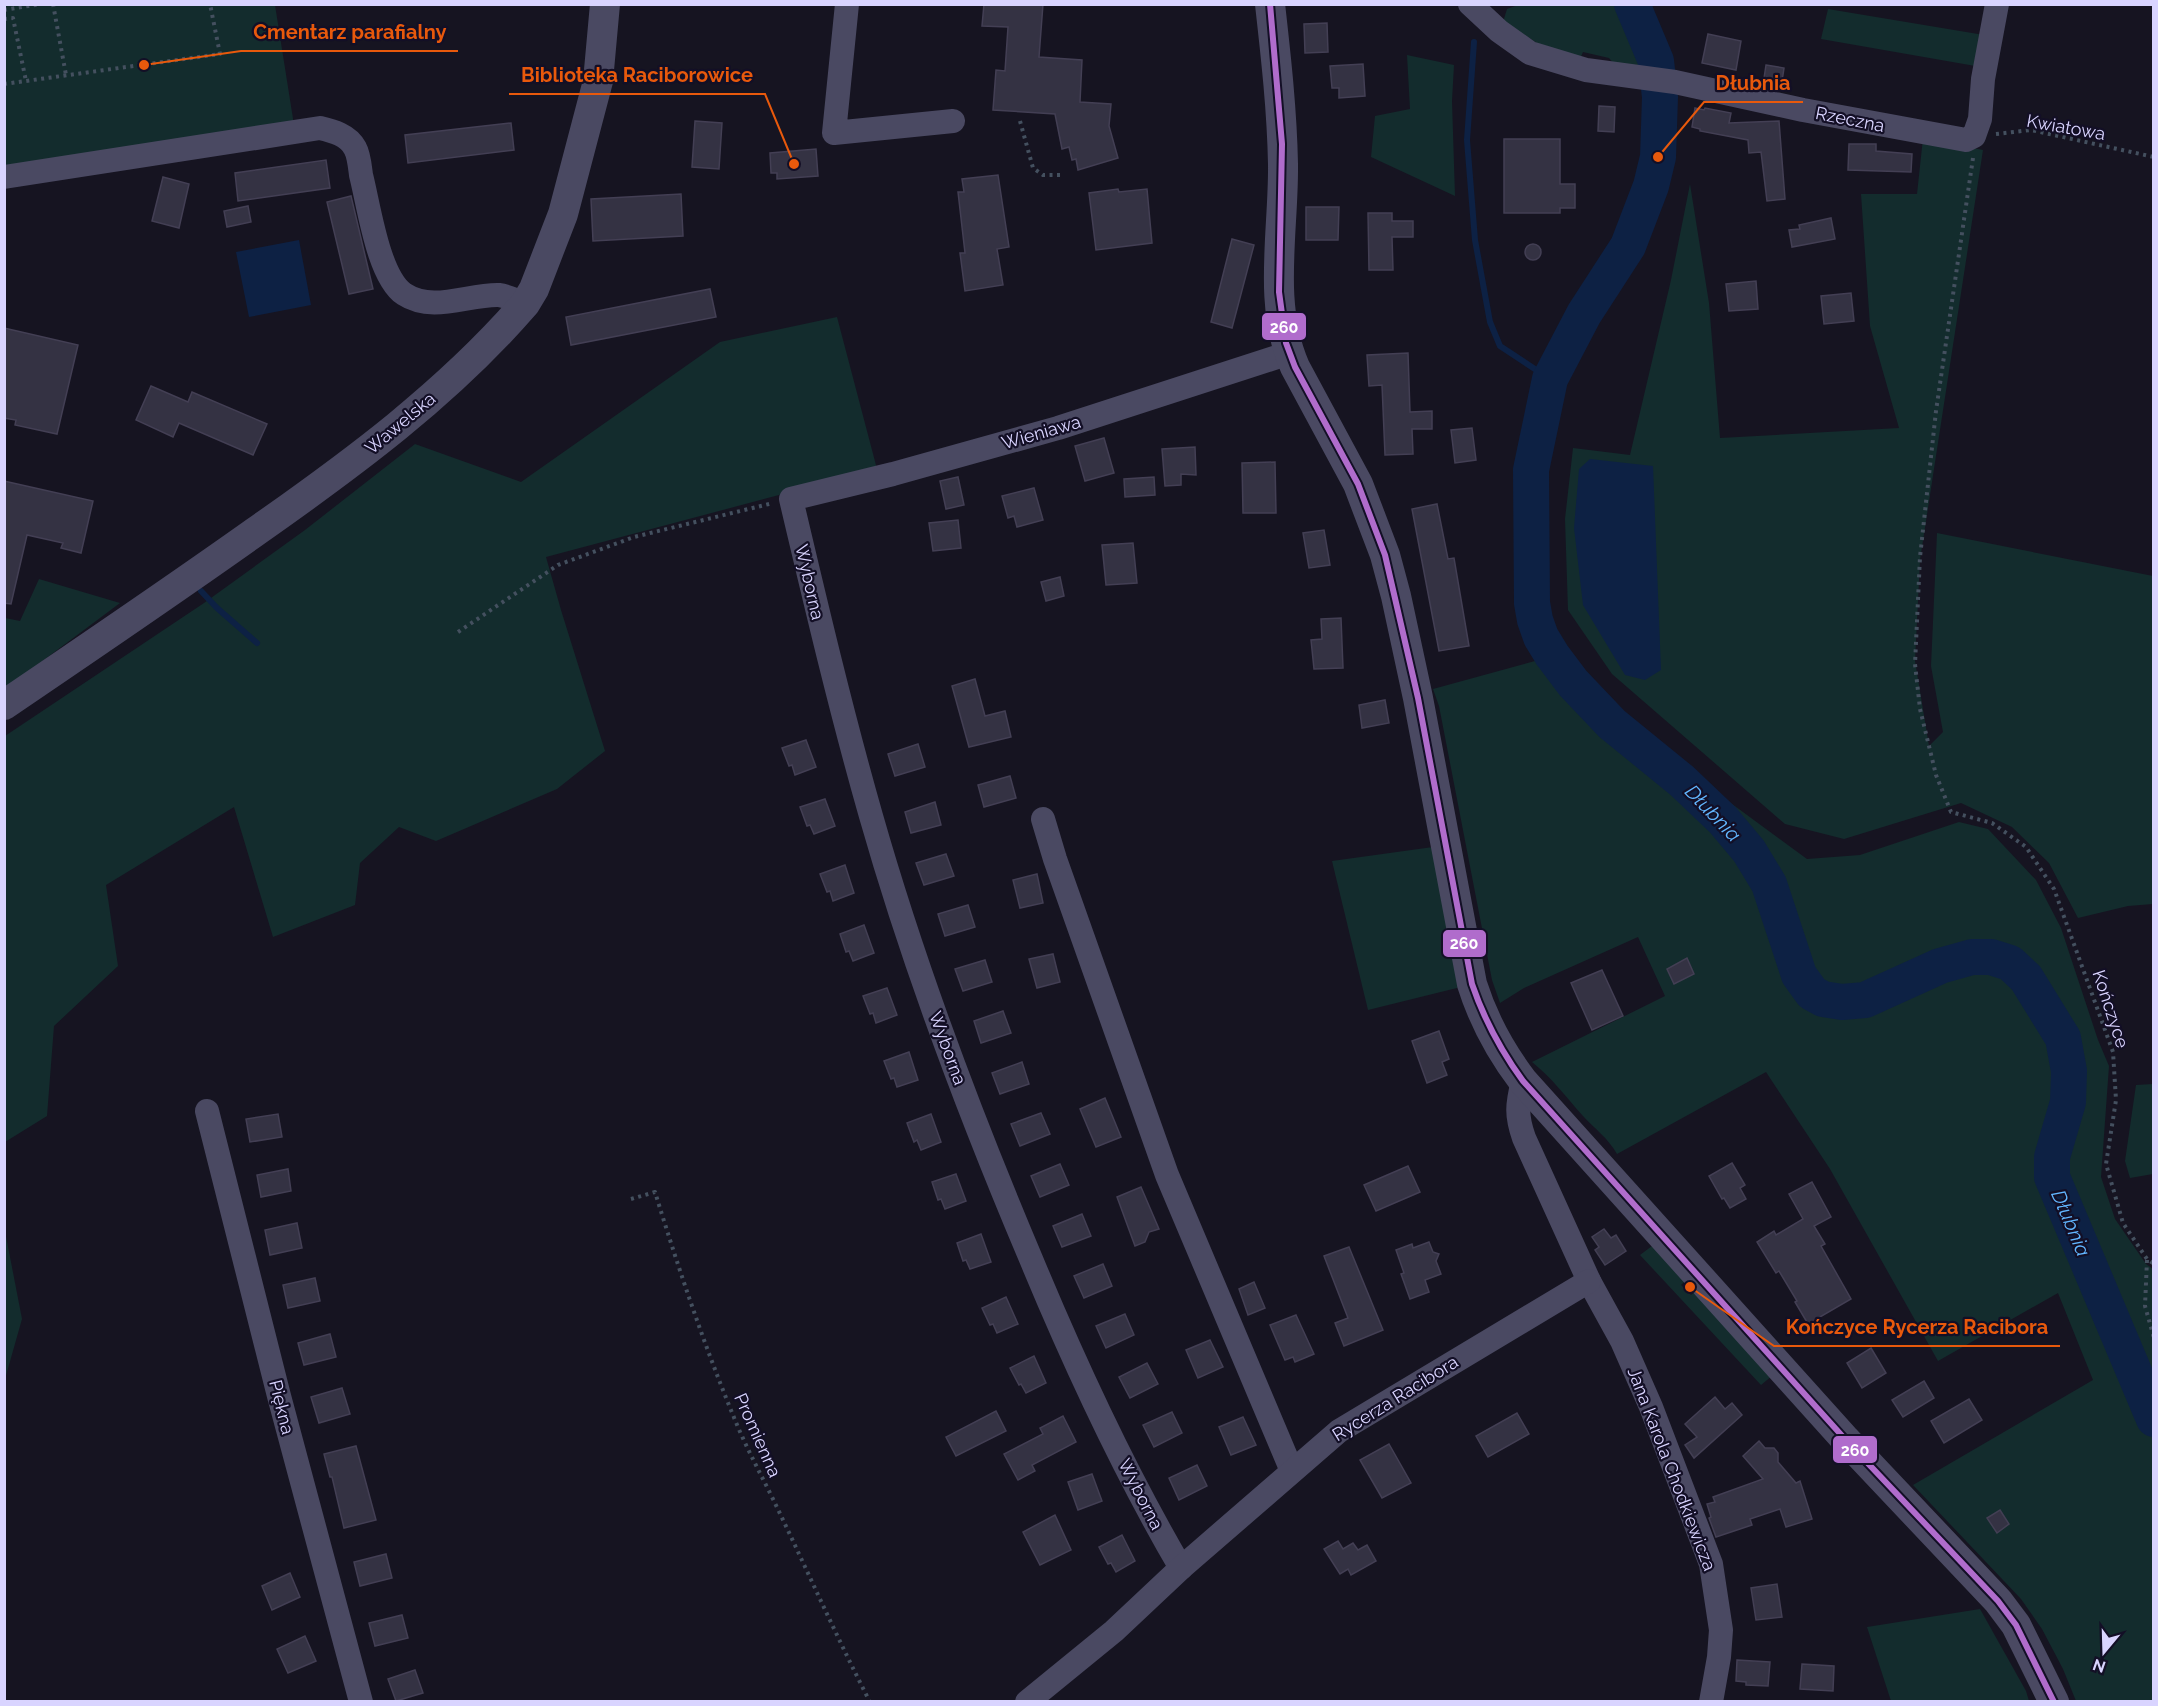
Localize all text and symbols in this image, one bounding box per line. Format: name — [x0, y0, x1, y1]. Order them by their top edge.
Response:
callout: Cmentarz parafialny — [241, 13, 458, 51]
text: Cmentarz parafialny — [253, 20, 447, 44]
callout: Biblioteka Raciborowice — [509, 56, 765, 94]
text: Biblioteka Raciborowice — [521, 63, 753, 87]
callout: Dłubnia — [1704, 64, 1803, 102]
text: Dłubnia — [1715, 71, 1791, 95]
street label: Rzeczna — [1814, 102, 1886, 136]
street label: Kwiatowa — [2025, 110, 2107, 144]
line badge: 260 — [1261, 312, 1307, 341]
text: 260 — [1270, 318, 1298, 337]
street label: Wawelska — [361, 388, 439, 458]
street label: Wieniawa — [999, 411, 1083, 453]
street label: Wyborna — [791, 542, 829, 622]
water label: Dłubnia — [1680, 779, 1746, 847]
line badge: 260 — [1442, 929, 1487, 958]
text: 260 — [1450, 934, 1478, 953]
street label: Kończyce — [2089, 967, 2134, 1051]
street label: Wyborna — [925, 1008, 971, 1088]
water label: Dłubnia — [2046, 1186, 2096, 1260]
callout: Kończyce Rycerza Racibora — [1774, 1308, 2060, 1346]
text: Kończyce Rycerza Racibora — [1786, 1315, 2048, 1339]
street label: Rycerza Racibora — [1328, 1351, 1462, 1445]
street label: Jana Karola Chodkiewicza — [1623, 1364, 1721, 1574]
street label: Piękna — [265, 1378, 299, 1436]
street label: Promienna — [730, 1390, 786, 1480]
line badge: 260 — [1832, 1435, 1878, 1464]
text: 260 — [1841, 1441, 1869, 1460]
street label: Wyborna — [1114, 1455, 1168, 1533]
north arrow — [2074, 1622, 2134, 1682]
text: N — [2090, 1655, 2108, 1677]

